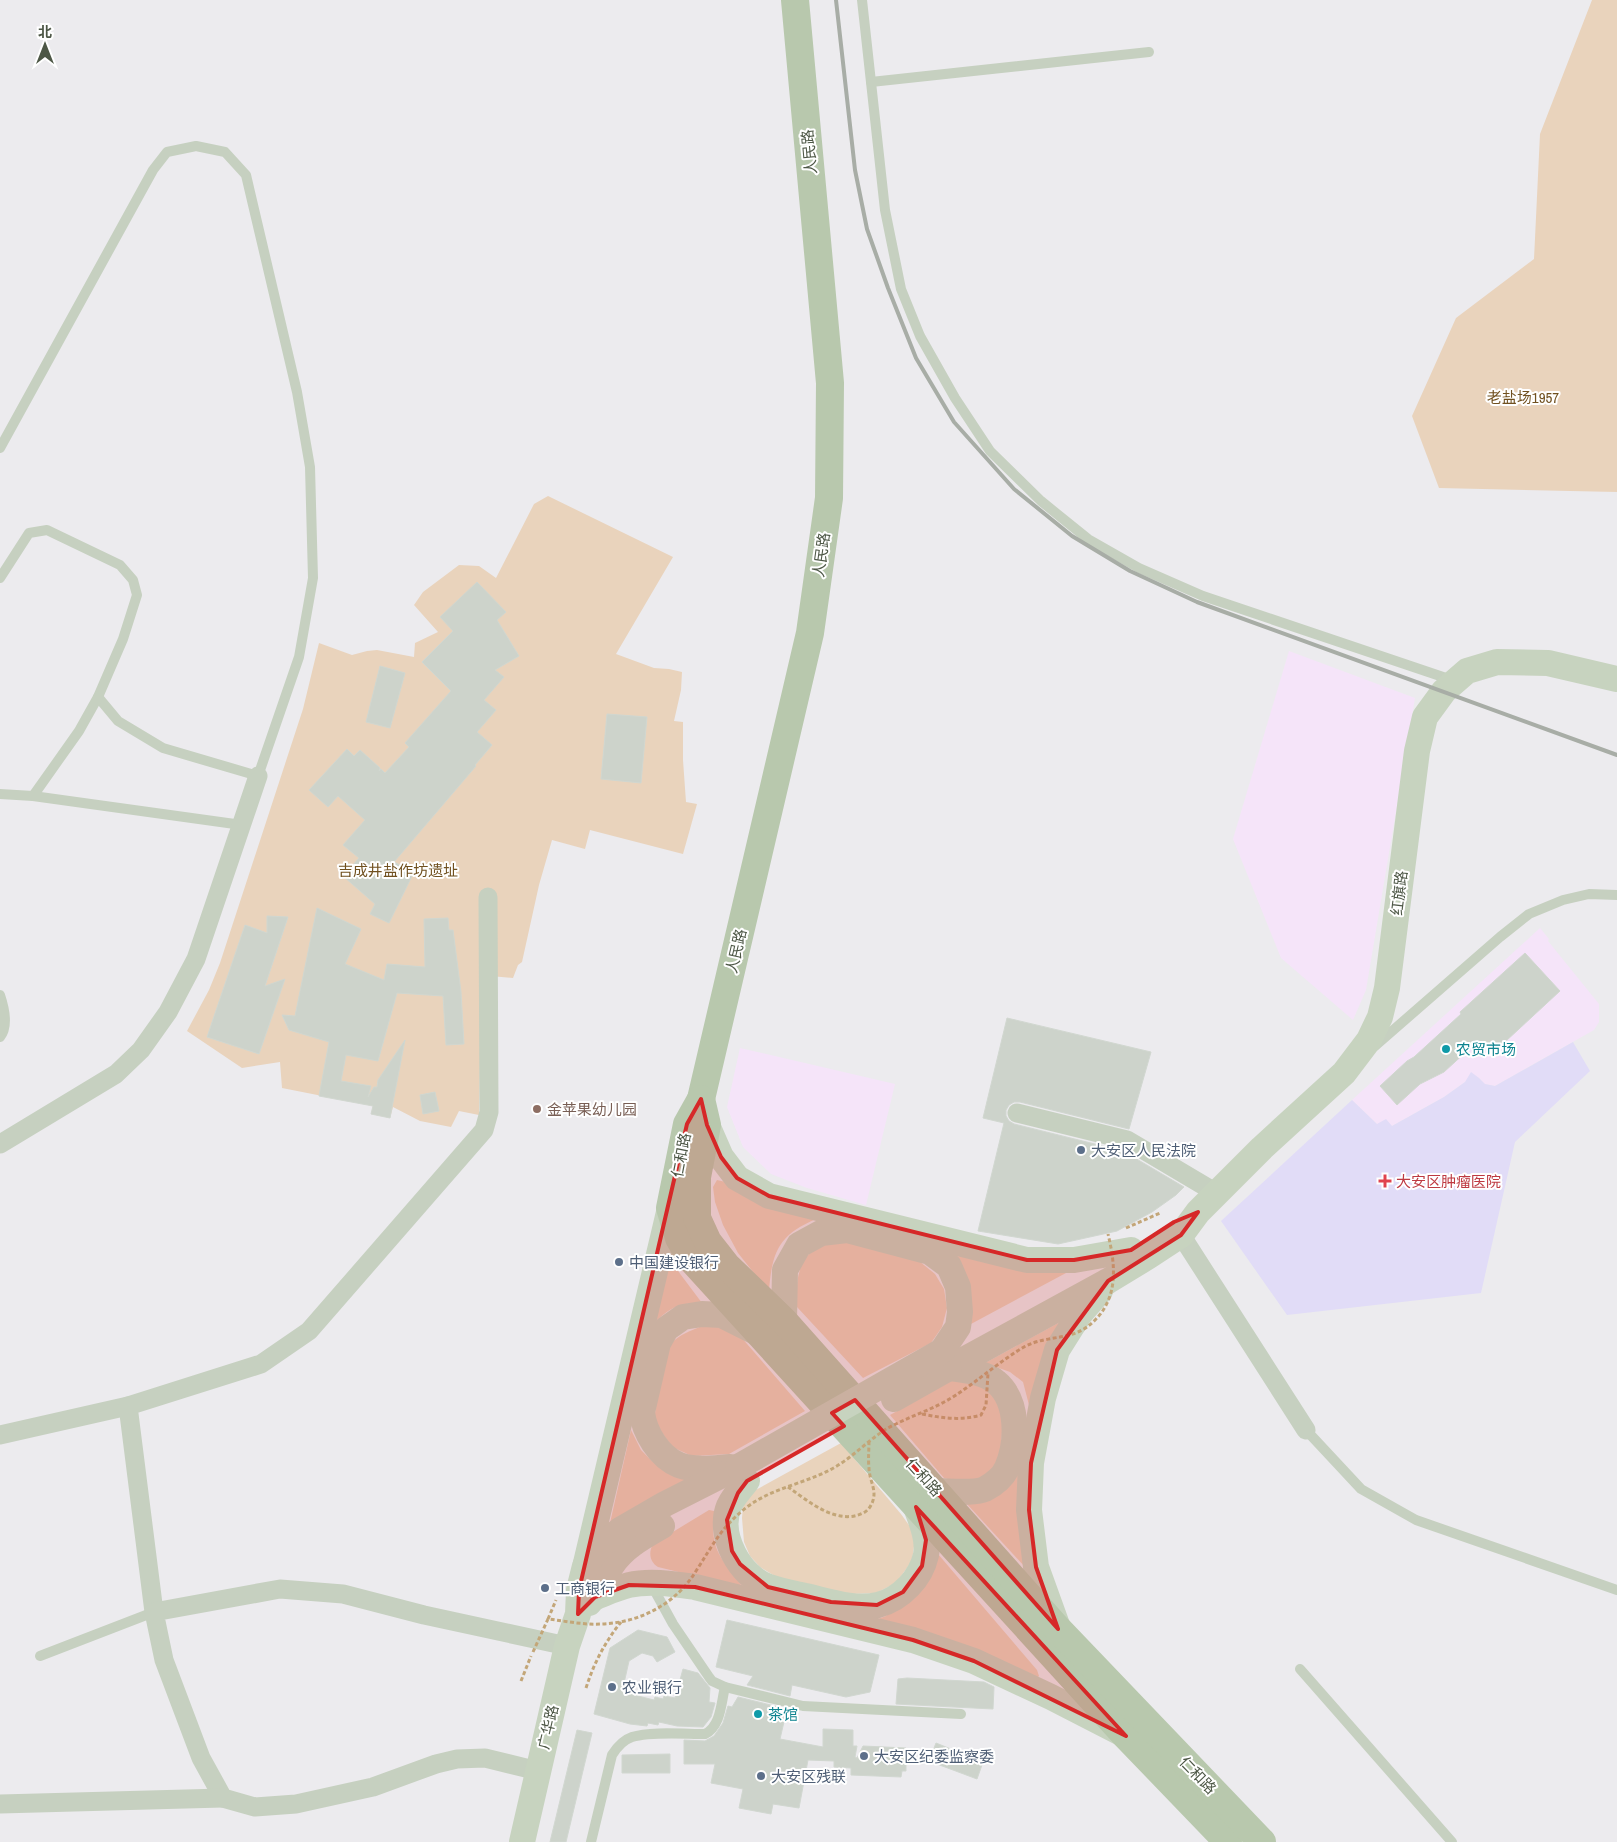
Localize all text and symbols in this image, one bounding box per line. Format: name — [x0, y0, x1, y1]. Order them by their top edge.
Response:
north arrow — [20, 20, 70, 70]
text: 北 — [38, 23, 52, 41]
street label: 人民路 — [797, 129, 821, 175]
park label: 老盐场1957 — [1487, 387, 1559, 408]
street label: 人民路 — [807, 531, 835, 579]
park label: 吉成井盐作坊遗址 — [338, 860, 458, 881]
street label: 红旗路 — [1386, 869, 1412, 917]
street label: 人民路 — [721, 927, 751, 975]
place label: 农贸市场 — [1456, 1039, 1516, 1060]
marker: 农贸市场 — [1440, 1043, 1452, 1055]
place label: 金苹果幼儿园 — [547, 1099, 637, 1120]
marker: 金苹果幼儿园 — [531, 1103, 543, 1115]
street label: 仁和路 — [666, 1131, 696, 1179]
place label: 大安区人民法院 — [1091, 1140, 1196, 1161]
marker: 大安区人民法院 — [1075, 1144, 1087, 1156]
place label: 大安区肿瘤医院 — [1396, 1171, 1501, 1192]
marker: 大安区肿瘤医院 — [1378, 1174, 1392, 1188]
place label: 中国建设银行 — [629, 1252, 719, 1273]
marker: 中国建设银行 — [613, 1256, 625, 1268]
street label: 仁和路 — [901, 1453, 947, 1501]
place label: 工商银行 — [555, 1578, 615, 1599]
marker: 工商银行 — [539, 1582, 551, 1594]
place label: 农业银行 — [622, 1677, 682, 1698]
marker: 农业银行 — [606, 1681, 618, 1693]
street label: 广华路 — [533, 1703, 563, 1751]
place label: 茶馆 — [768, 1704, 798, 1725]
marker: 茶馆 — [752, 1708, 764, 1720]
place label: 大安区纪委监察委 — [874, 1746, 994, 1767]
marker: 大安区纪委监察委 — [858, 1750, 870, 1762]
street label: 仁和路 — [1175, 1752, 1221, 1798]
place label: 大安区残联 — [771, 1766, 846, 1787]
marker: 大安区残联 — [755, 1770, 767, 1782]

